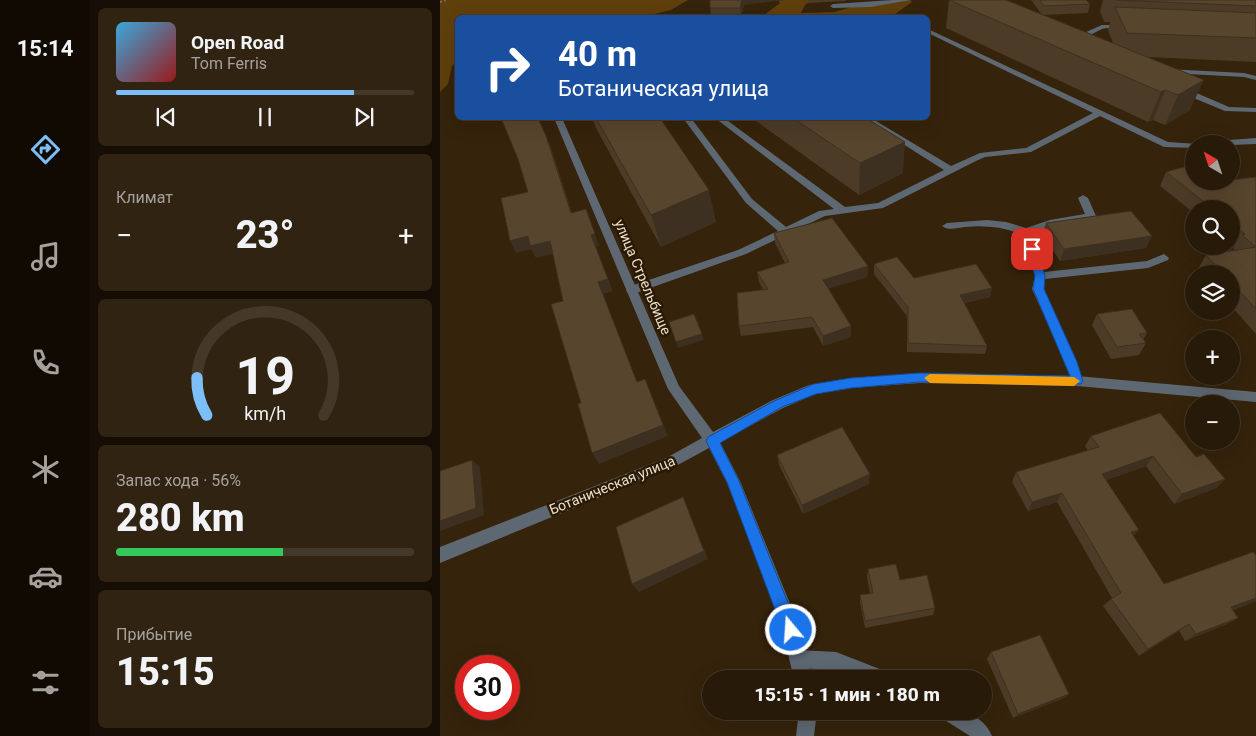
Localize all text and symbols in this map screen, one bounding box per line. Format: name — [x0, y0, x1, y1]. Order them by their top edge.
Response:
text: Open Road — [191, 31, 284, 54]
text: 40 m — [558, 34, 637, 75]
icon: right — [475, 35, 540, 100]
text: 15:14 — [17, 36, 73, 61]
text: Tom Ferris — [191, 54, 267, 73]
text: Ботаническая улица — [558, 76, 769, 101]
icon: previous — [152, 103, 180, 131]
icon: pause — [251, 103, 279, 131]
icon: next — [350, 103, 378, 131]
icon: directions — [28, 132, 63, 167]
north arrow — [1185, 135, 1240, 190]
map controls — [1185, 135, 1240, 450]
text: Климат — [116, 188, 173, 207]
button: search — [1185, 200, 1240, 255]
text: 23° — [236, 213, 294, 257]
street label: улица Стрельбище — [611, 217, 675, 337]
text: − — [116, 219, 132, 252]
text: + — [398, 219, 414, 252]
pin — [1011, 228, 1053, 270]
icon: arrive — [1018, 235, 1046, 263]
icon: music — [28, 239, 63, 274]
button: layers — [1185, 265, 1240, 320]
button: + — [1185, 330, 1240, 385]
icon: phone — [28, 345, 63, 380]
text: 19 — [235, 346, 295, 407]
button: − — [1185, 395, 1240, 450]
text: km/h — [244, 403, 286, 424]
icon: climate — [28, 452, 63, 487]
street label: Ботаническая улица — [547, 452, 677, 518]
text: Запас хода · 56% — [116, 471, 241, 490]
text: 280 km — [116, 496, 245, 540]
icon: car — [28, 559, 63, 594]
position arrow — [764, 603, 816, 655]
text: Прибытие — [116, 625, 192, 644]
text: 15:15 — [116, 650, 215, 694]
speed limit sign: 30 — [455, 655, 520, 720]
icon: filters — [28, 665, 63, 700]
text: 15:15 · 1 мин · 180 m — [754, 683, 940, 706]

